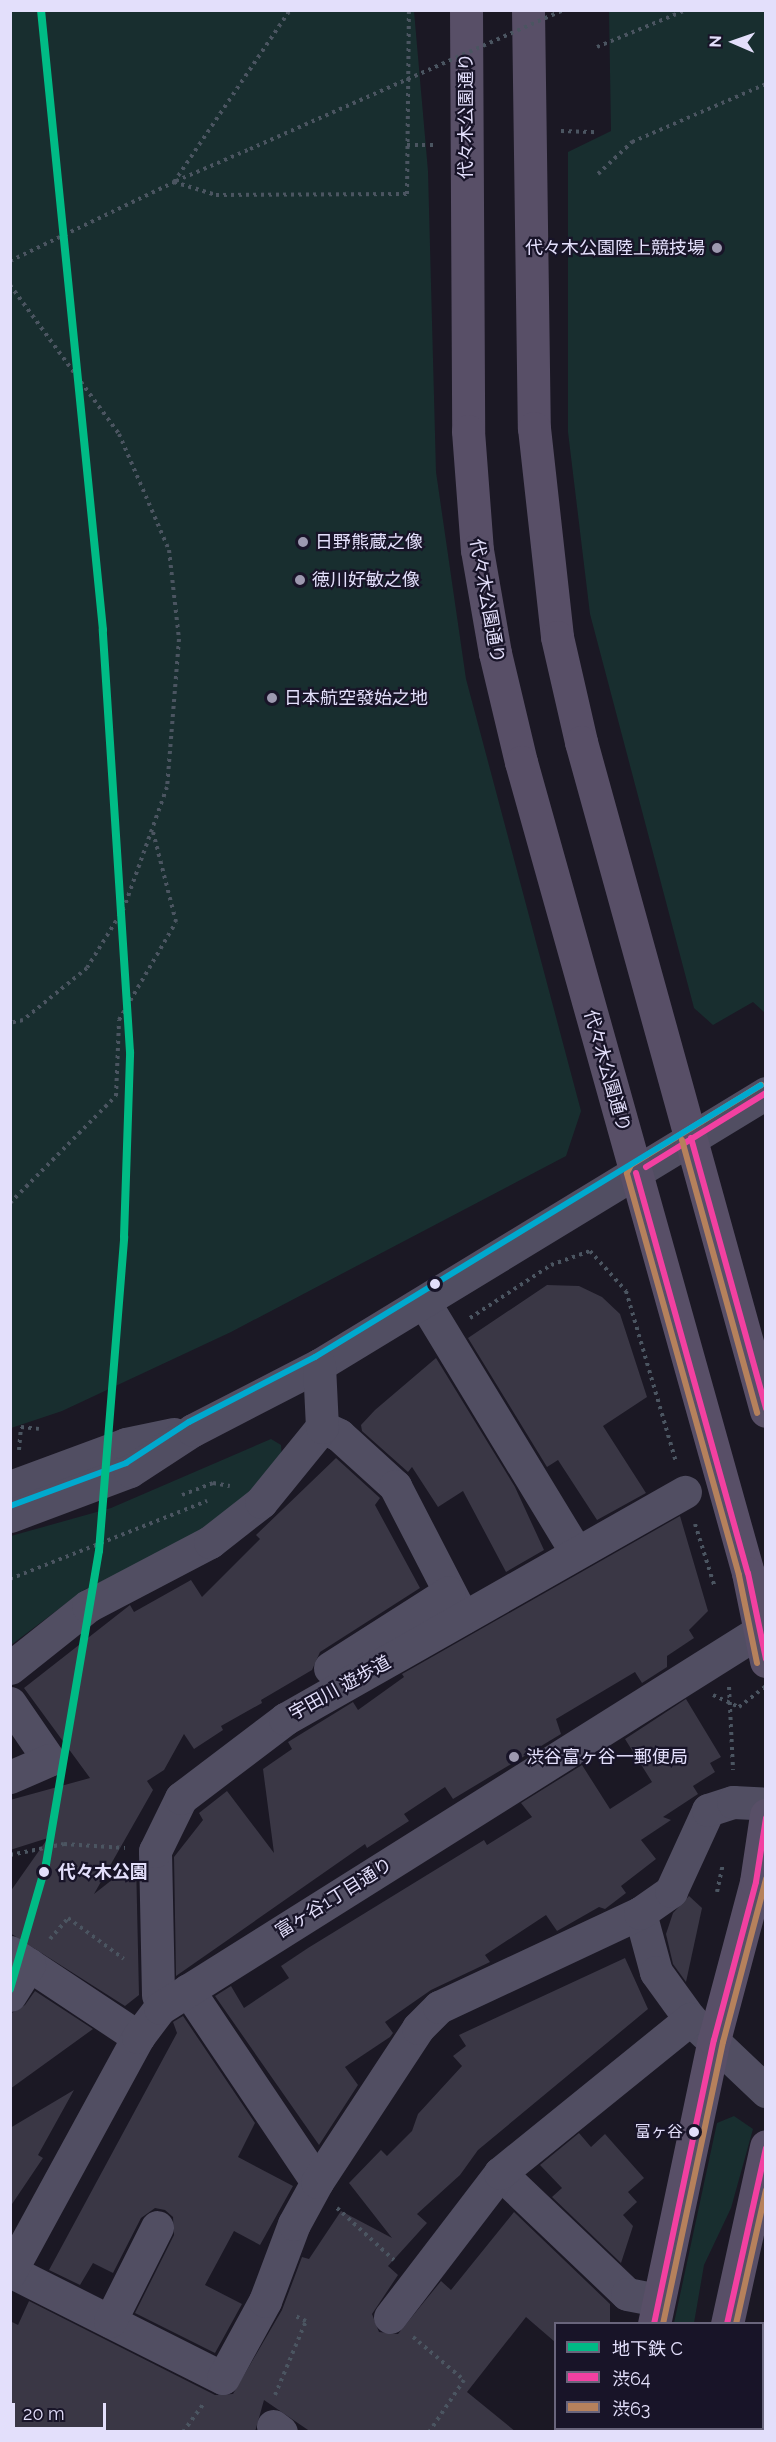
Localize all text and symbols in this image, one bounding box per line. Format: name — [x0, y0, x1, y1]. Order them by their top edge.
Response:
north arrow — [704, 12, 764, 72]
text: N — [706, 35, 725, 48]
street label: 代々木公園通り — [455, 53, 477, 179]
place label: 代々木公園陸上競技場 — [525, 237, 705, 259]
marker: 代々木公園陸上競技場 — [710, 241, 724, 255]
place label: 日野熊蔵之像 — [315, 531, 423, 553]
marker: 日野熊蔵之像 — [296, 535, 310, 549]
street label: 代々木公園通り — [465, 537, 509, 665]
place label: 徳川好敏之像 — [312, 569, 420, 591]
marker: 徳川好敏之像 — [293, 573, 307, 587]
place label: 日本航空發始之地 — [284, 687, 428, 709]
marker: 日本航空發始之地 — [265, 691, 279, 705]
street label: 代々木公園通り — [579, 1007, 635, 1135]
unlabelled marker — [429, 1278, 441, 1290]
street label: 宇田川 遊歩道 — [286, 1651, 394, 1725]
place label: 渋谷富ヶ谷一郵便局 — [526, 1746, 688, 1768]
marker: 渋谷富ヶ谷一郵便局 — [507, 1750, 521, 1764]
street label: 富ヶ谷1丁目通り — [272, 1853, 396, 1943]
place label: 代々木公園 — [58, 1861, 148, 1883]
marker: 代々木公園 — [35, 1863, 53, 1881]
place label: 富ヶ谷 — [635, 2122, 683, 2142]
marker: 富ヶ谷 — [688, 2126, 700, 2138]
legend — [554, 2322, 764, 2430]
text: 地下鉄 C — [612, 2338, 683, 2359]
text: 渋64 — [612, 2368, 651, 2389]
scale bar — [15, 2391, 110, 2429]
text: 渋63 — [612, 2398, 650, 2419]
text: 20 m — [23, 2403, 65, 2424]

